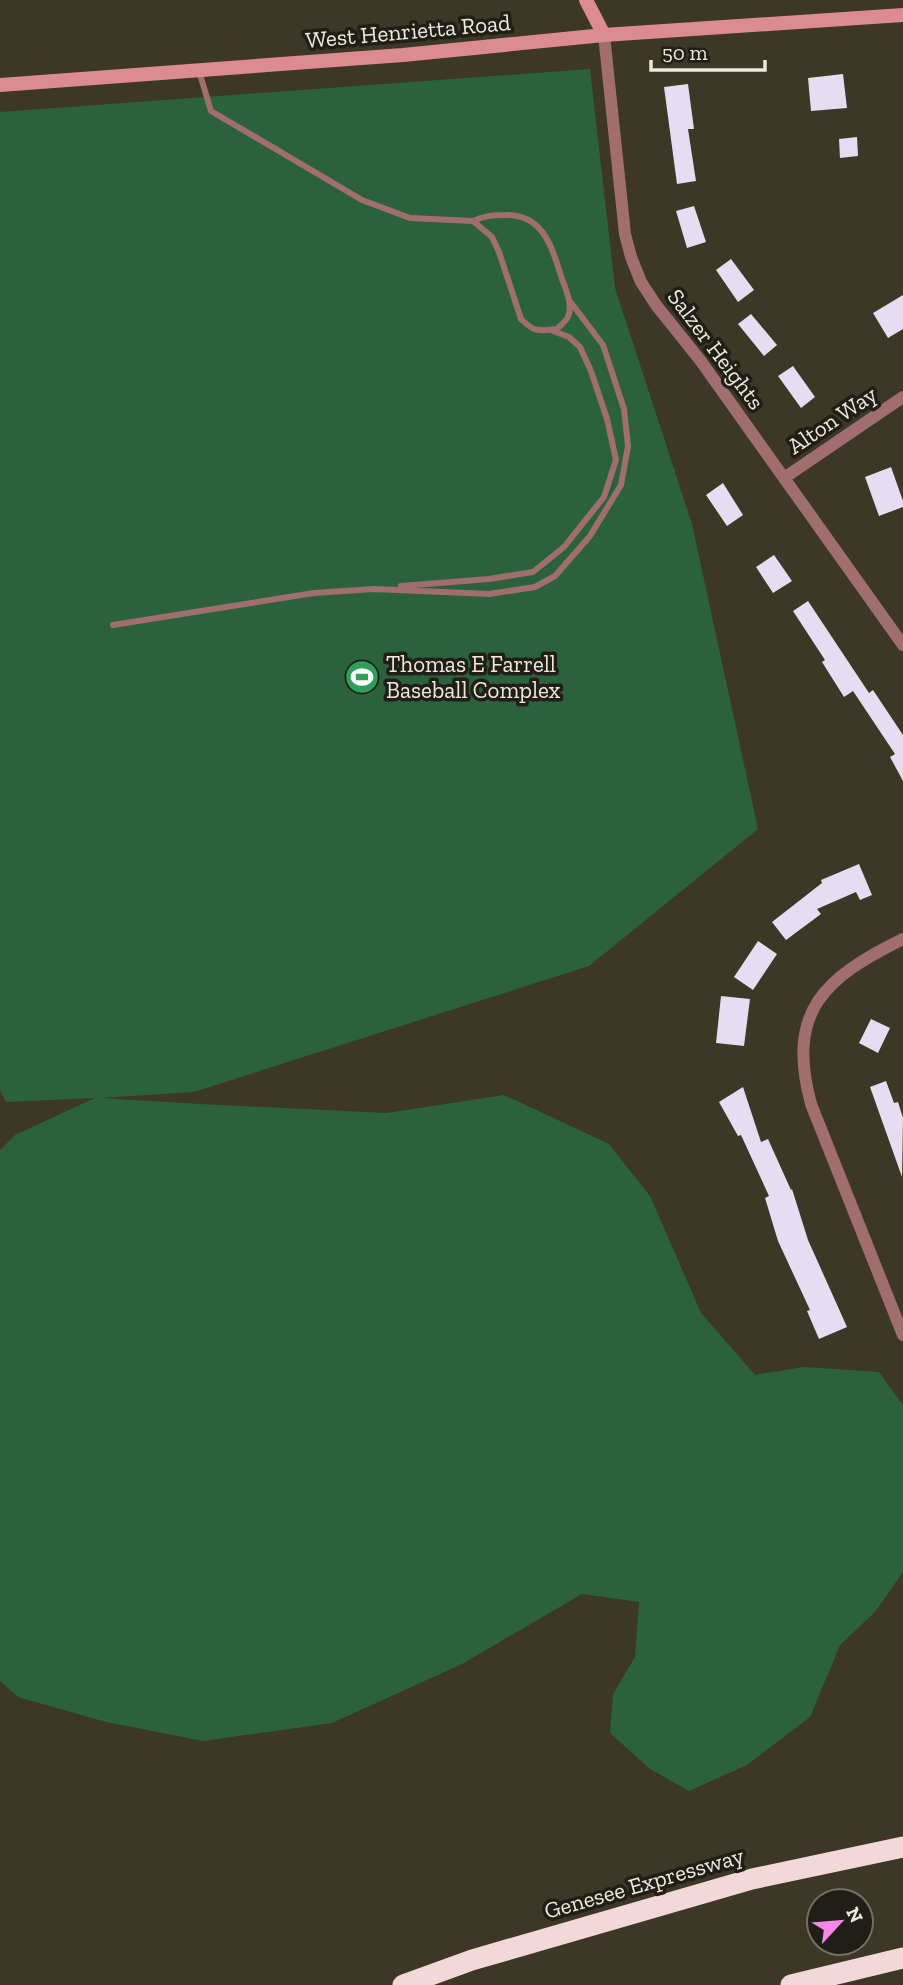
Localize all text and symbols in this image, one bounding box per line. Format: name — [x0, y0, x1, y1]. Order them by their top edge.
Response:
street label: West Henrietta Road — [304, 8, 512, 54]
scale bar — [651, 28, 765, 72]
text: 50 m — [662, 40, 708, 65]
street label: Salzer Heights — [662, 283, 770, 415]
street label: Alton Way — [782, 380, 882, 460]
place label: Thomas E Farrell Baseball Complex — [386, 650, 561, 704]
sports icon: Thomas E Farrell Baseball Complex — [343, 658, 381, 696]
street label: Genesee Expressway — [541, 1841, 747, 1925]
north arrow — [805, 1887, 875, 1957]
text: N — [841, 1903, 868, 1926]

